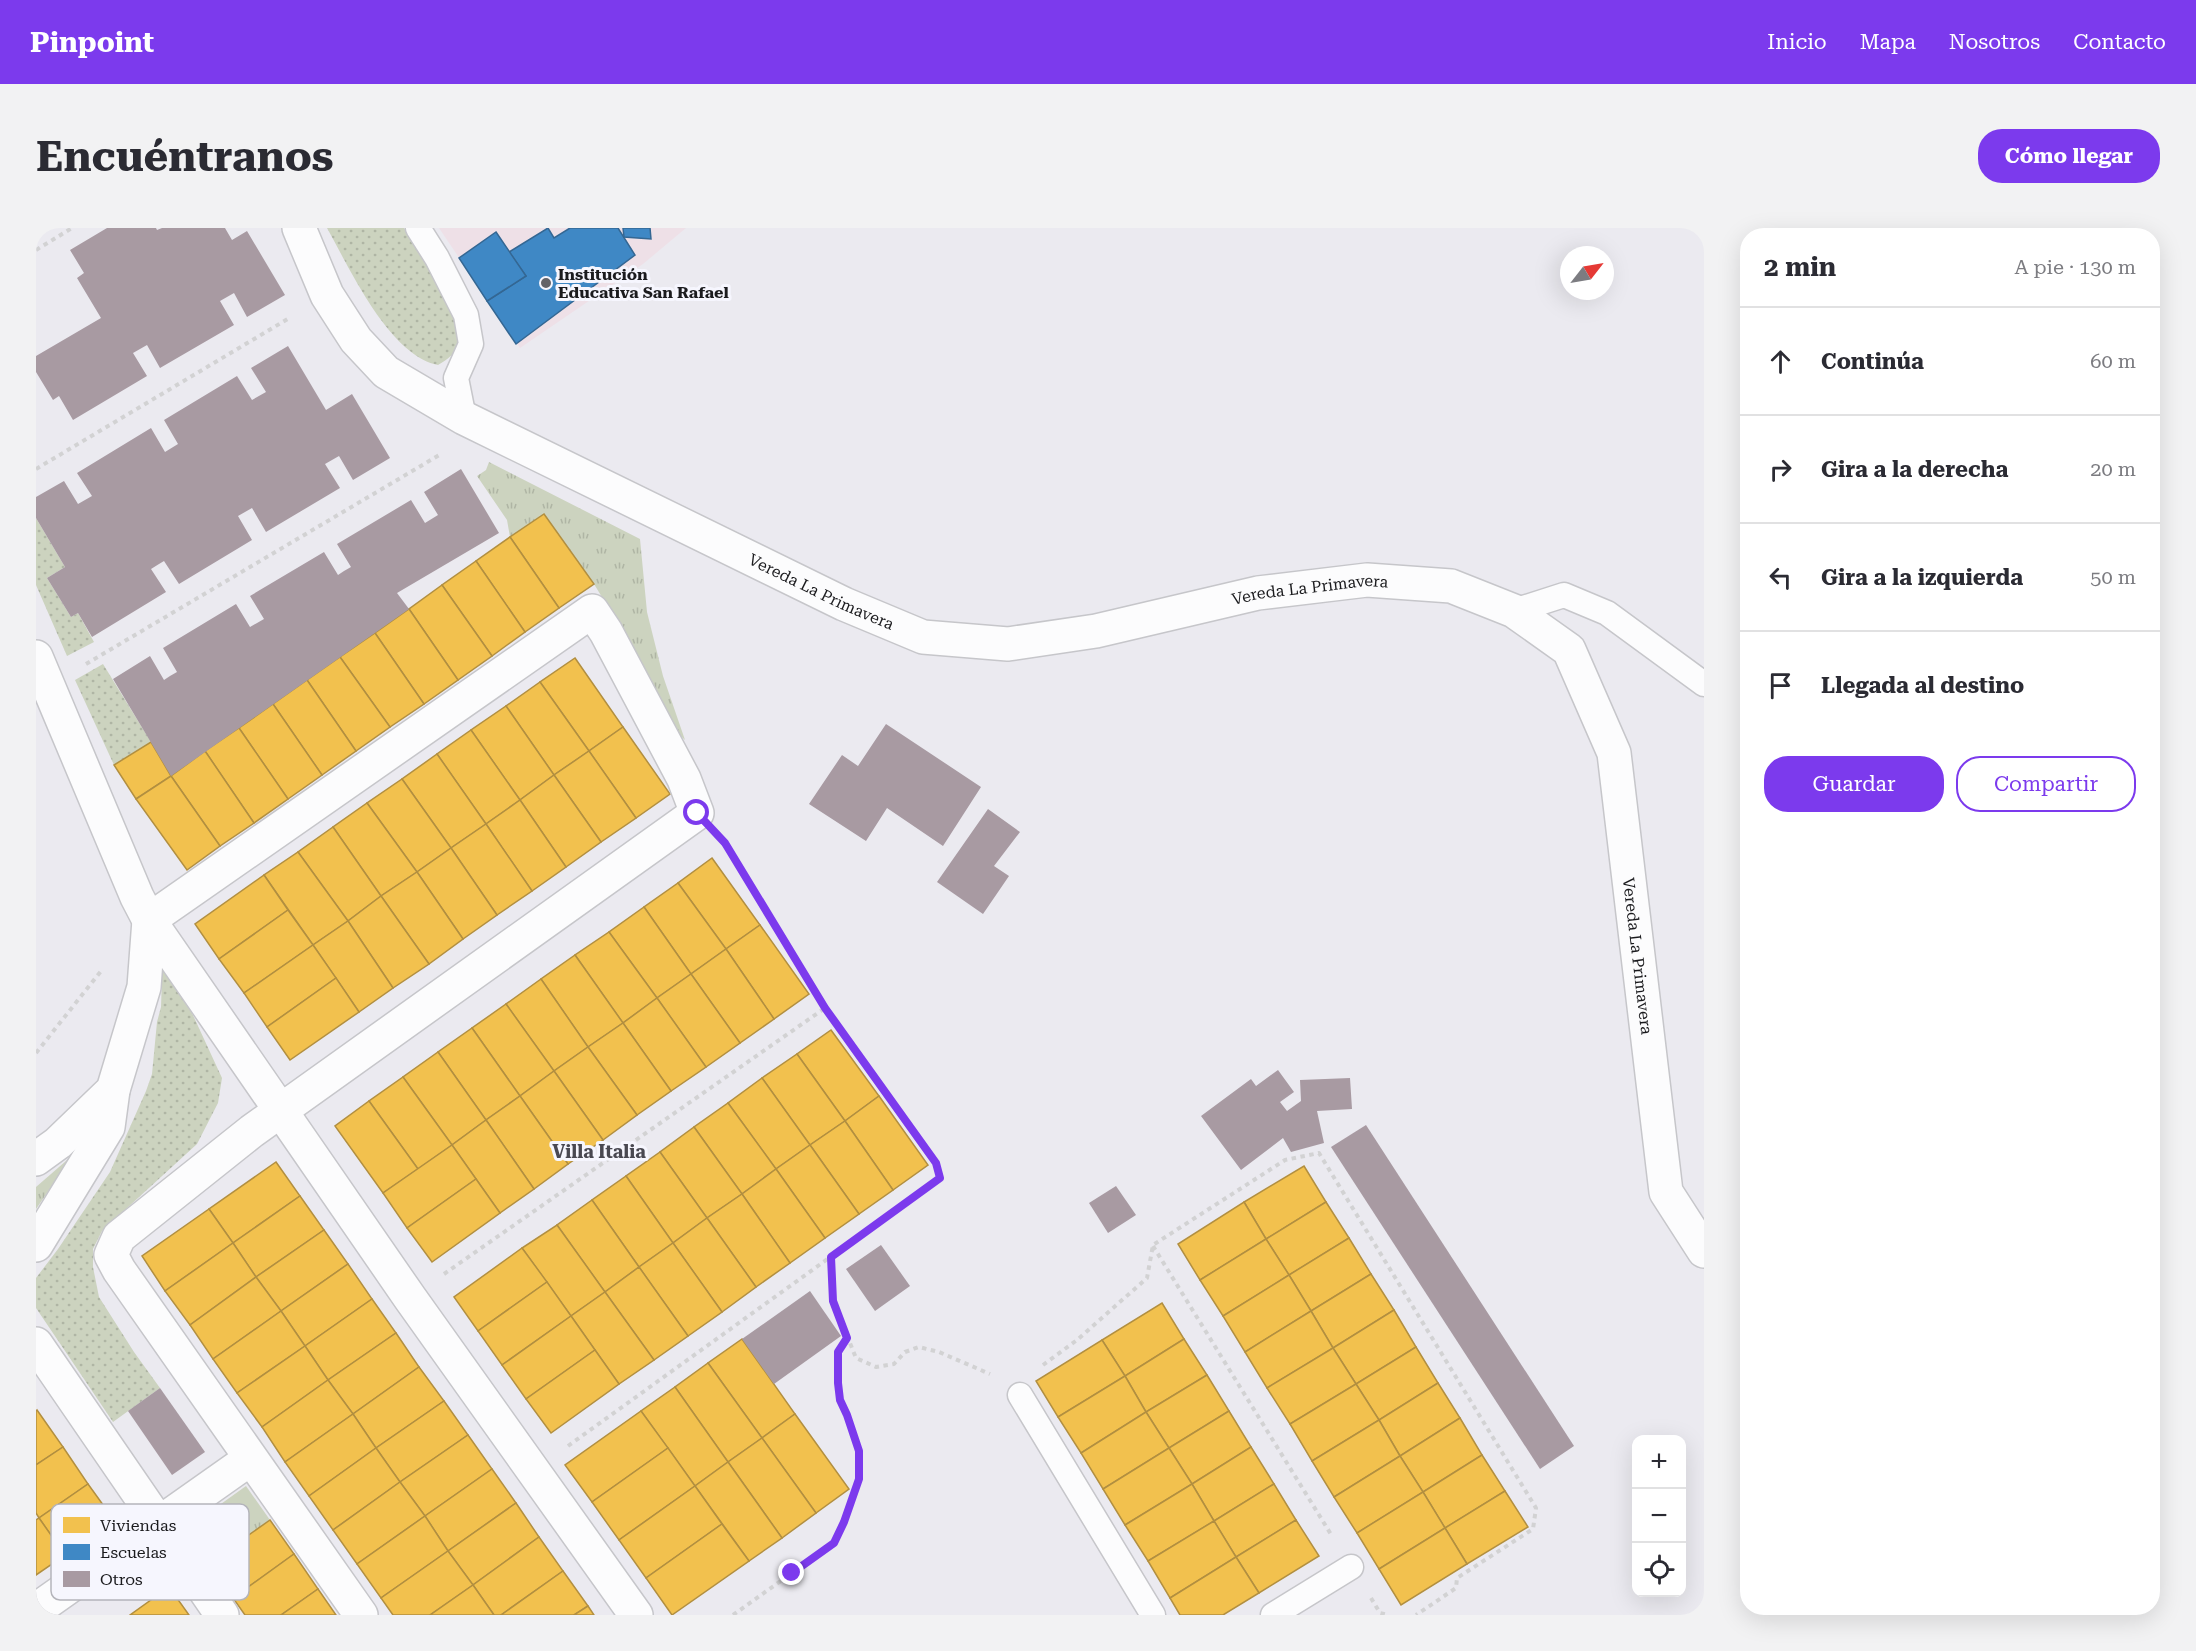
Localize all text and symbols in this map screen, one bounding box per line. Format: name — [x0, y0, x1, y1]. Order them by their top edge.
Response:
text: Pinpoint — [30, 26, 154, 59]
text: Inicio — [1767, 30, 1827, 54]
text: Mapa — [1860, 30, 1916, 54]
text: Nosotros — [1949, 30, 2040, 54]
text: Contacto — [2073, 30, 2166, 54]
button: Cómo llegar — [1978, 129, 2160, 183]
text: Encuéntranos — [36, 132, 334, 181]
north arrow — [1560, 246, 1614, 300]
text: 2 min — [1764, 252, 1836, 282]
text: A pie · 130 m — [2014, 255, 2136, 279]
place label: Institución Educativa San Rafael — [558, 265, 729, 302]
marker: Institución Educativa San Rafael — [539, 276, 553, 290]
icon: ahead — [1764, 345, 1797, 378]
text: Continúa — [1821, 349, 1924, 374]
text: 60 m — [2090, 349, 2136, 373]
icon: right — [1764, 453, 1797, 486]
text: Gira a la derecha — [1821, 457, 2008, 482]
text: 20 m — [2090, 457, 2136, 481]
street label: Vereda La Primavera — [746, 550, 897, 634]
icon: left — [1764, 561, 1797, 594]
text: Gira a la izquierda — [1821, 565, 2023, 590]
text: 50 m — [2090, 565, 2136, 589]
street label: Vereda La Primavera — [1230, 571, 1389, 609]
icon: arrive — [1764, 669, 1797, 702]
text: Llegada al destino — [1821, 673, 2024, 698]
button: Guardar — [1764, 756, 1944, 812]
button: Compartir — [1956, 756, 2136, 812]
route start — [683, 799, 709, 825]
street label: Vereda La Primavera — [1619, 877, 1656, 1036]
district label: Villa Italia — [552, 1141, 646, 1162]
map controls — [1632, 1435, 1686, 1597]
button: + — [1632, 1435, 1686, 1489]
button: − — [1632, 1489, 1686, 1543]
legend — [51, 1504, 249, 1600]
text: Viviendas — [100, 1516, 177, 1535]
text: Escuelas — [100, 1543, 167, 1562]
button: locate — [1632, 1543, 1686, 1597]
route end — [778, 1559, 804, 1585]
text: Otros — [100, 1570, 143, 1589]

